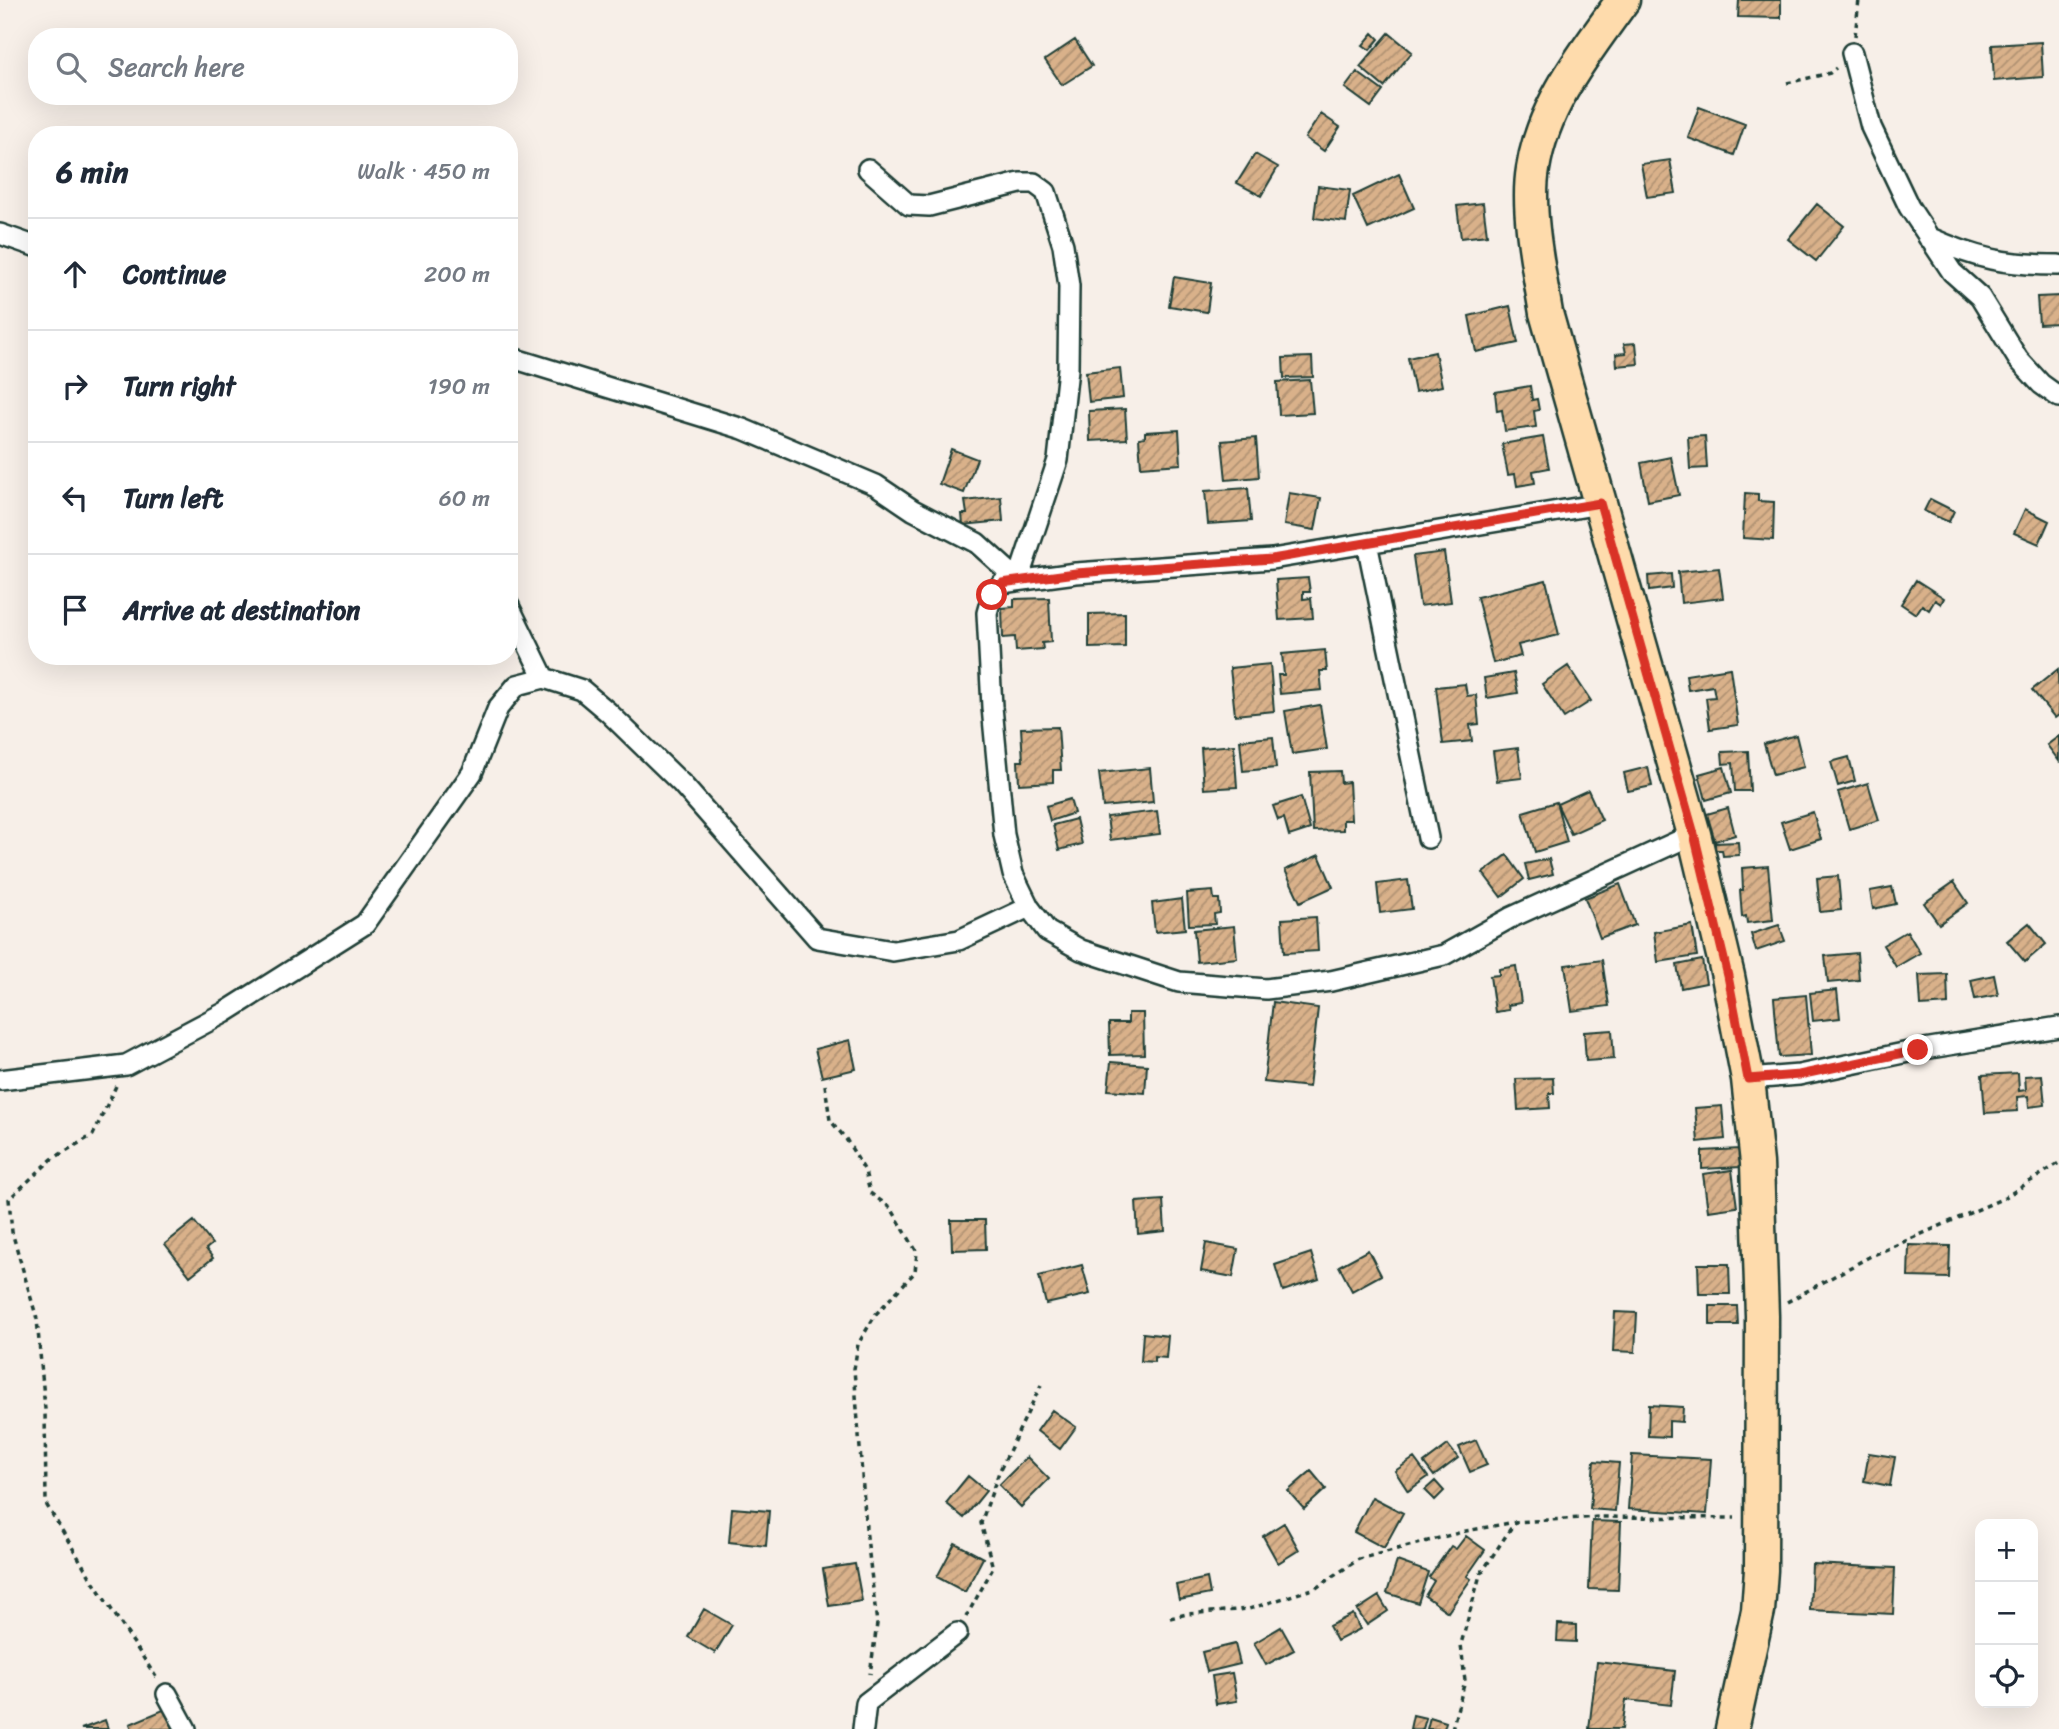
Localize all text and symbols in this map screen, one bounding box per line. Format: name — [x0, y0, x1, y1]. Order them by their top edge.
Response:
search box — [28, 28, 518, 105]
text: Search here — [108, 44, 245, 90]
icon: search — [52, 48, 90, 86]
text: 6 min — [56, 145, 128, 199]
text: Walk · 450 m — [357, 151, 490, 192]
text: Continue — [123, 251, 226, 297]
text: 200 m — [424, 254, 490, 295]
icon: ahead — [56, 255, 94, 293]
text: Turn right — [123, 363, 236, 409]
text: 190 m — [428, 366, 490, 407]
icon: right — [56, 367, 94, 405]
text: Turn left — [123, 475, 223, 521]
text: 60 m — [439, 478, 490, 519]
icon: left — [56, 479, 94, 517]
route start — [976, 579, 1007, 610]
text: Arrive at destination — [123, 587, 360, 633]
icon: arrive — [56, 591, 94, 629]
route end — [1902, 1034, 1933, 1065]
map controls — [1975, 1519, 2038, 1708]
button: + — [1975, 1519, 2038, 1582]
button: − — [1975, 1582, 2038, 1645]
button: locate — [1975, 1645, 2038, 1708]

